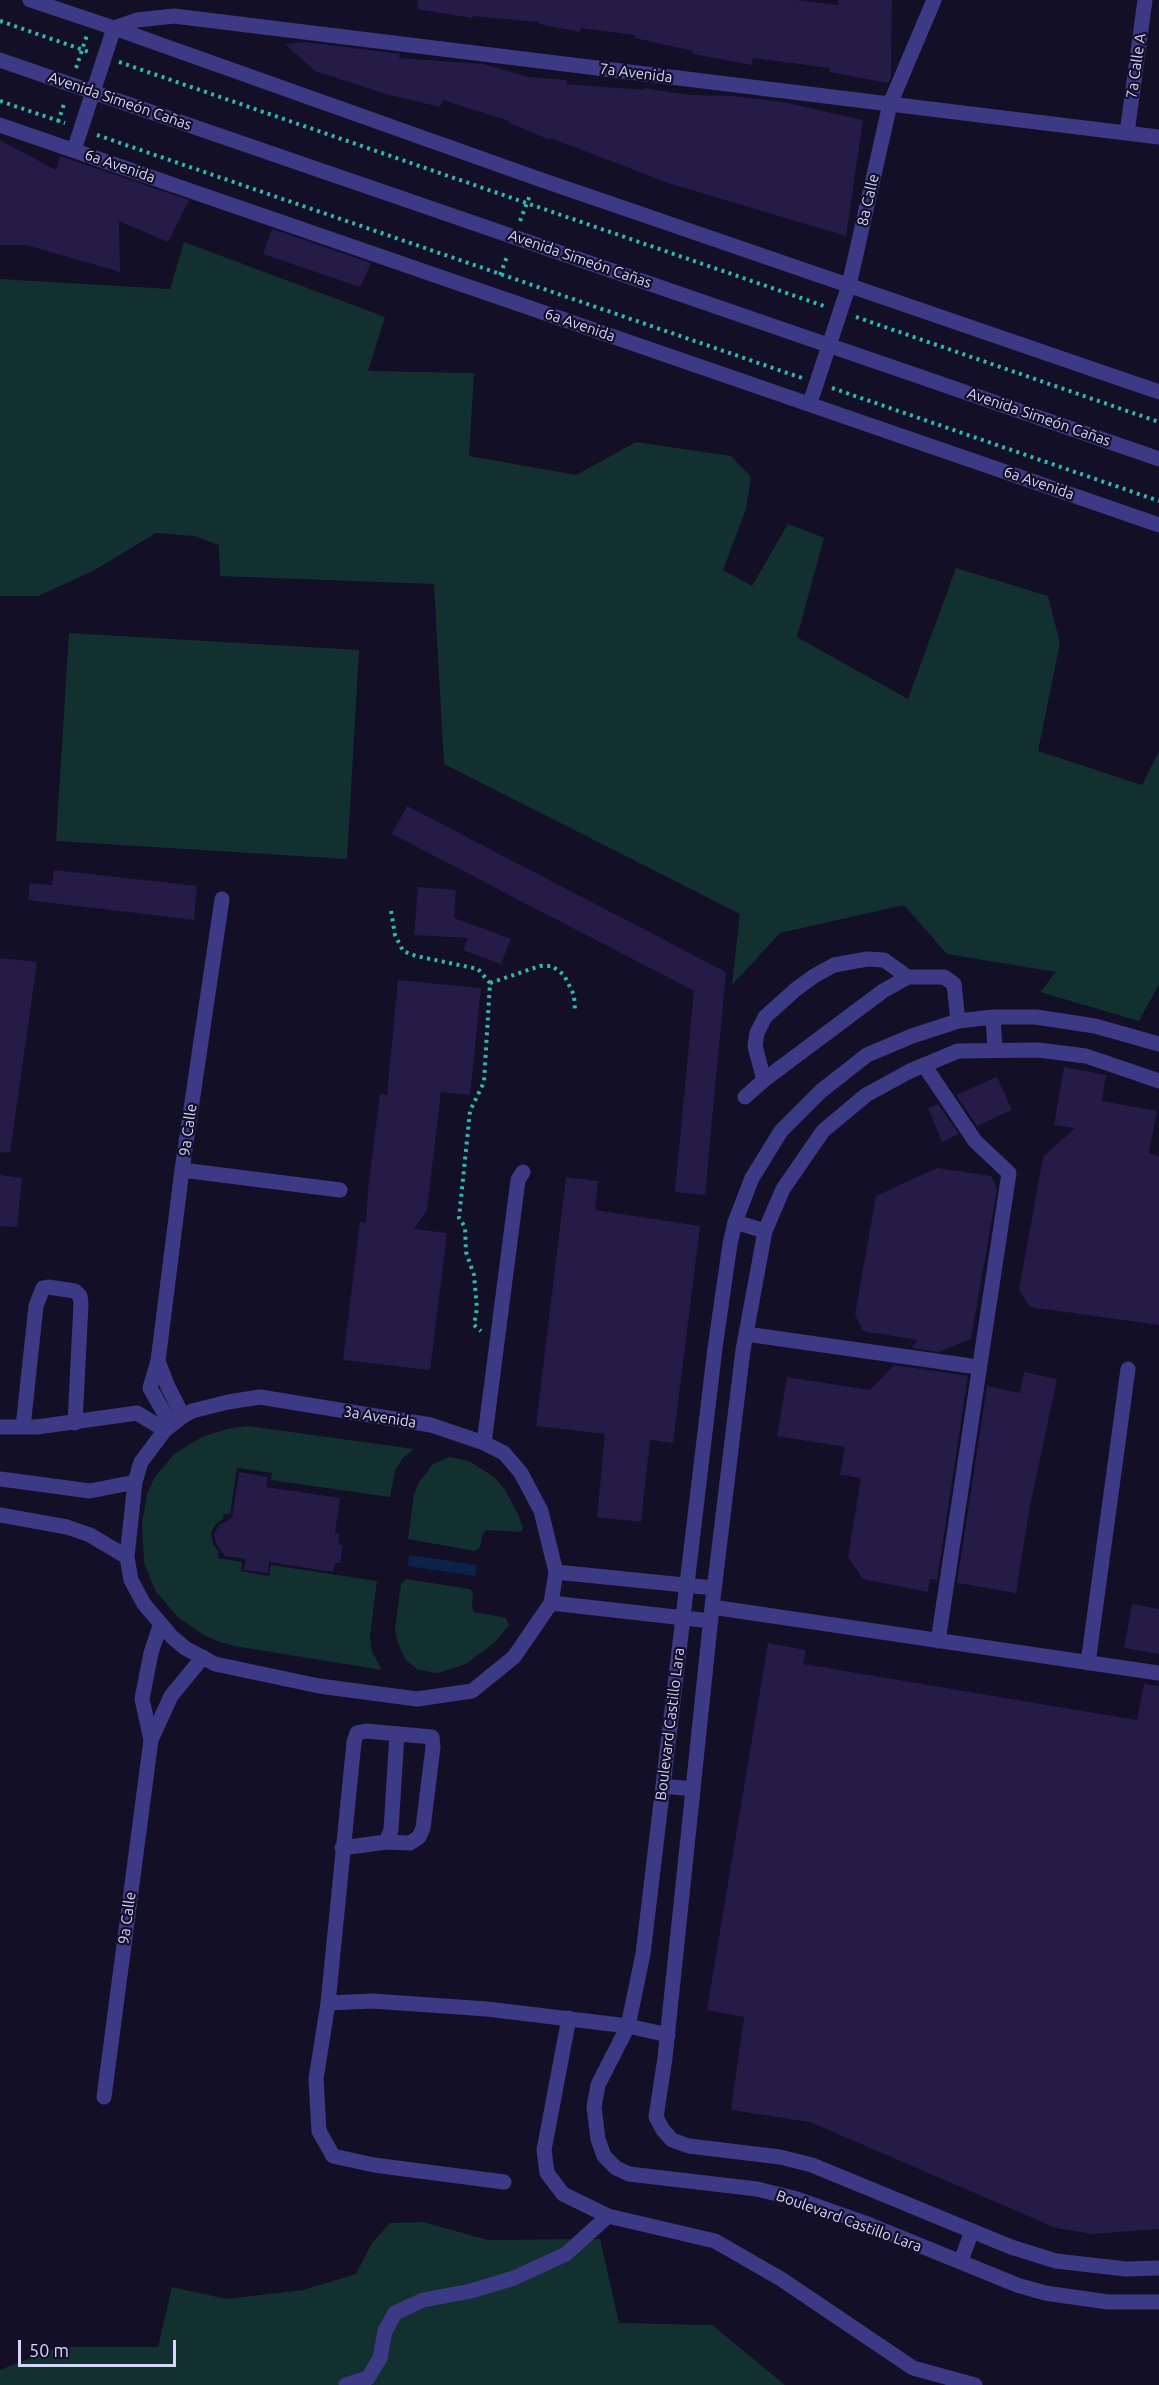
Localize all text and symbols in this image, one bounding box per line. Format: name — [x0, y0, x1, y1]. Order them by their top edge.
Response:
street label: 7a Calle A — [1123, 32, 1149, 100]
street label: 7a Avenida — [598, 60, 674, 86]
street label: Avenida Simeón Cañas — [46, 68, 194, 134]
street label: 6a Avenida — [82, 146, 158, 186]
street label: 8a Calle — [853, 172, 883, 228]
street label: Avenida Simeón Cañas — [506, 226, 654, 292]
street label: 6a Avenida — [542, 305, 618, 345]
street label: Avenida Simeón Cañas — [965, 384, 1113, 450]
street label: 6a Avenida — [1001, 463, 1077, 503]
street label: 9a Calle — [175, 1103, 201, 1157]
street label: 3a Avenida — [342, 1402, 418, 1432]
street label: Boulevard Castillo Lara — [652, 1647, 688, 1801]
street label: 9a Calle — [114, 1891, 140, 1945]
street label: Boulevard Castillo Lara — [774, 2186, 924, 2256]
scale bar — [21, 2328, 178, 2366]
text: 50 m — [29, 2340, 69, 2360]

